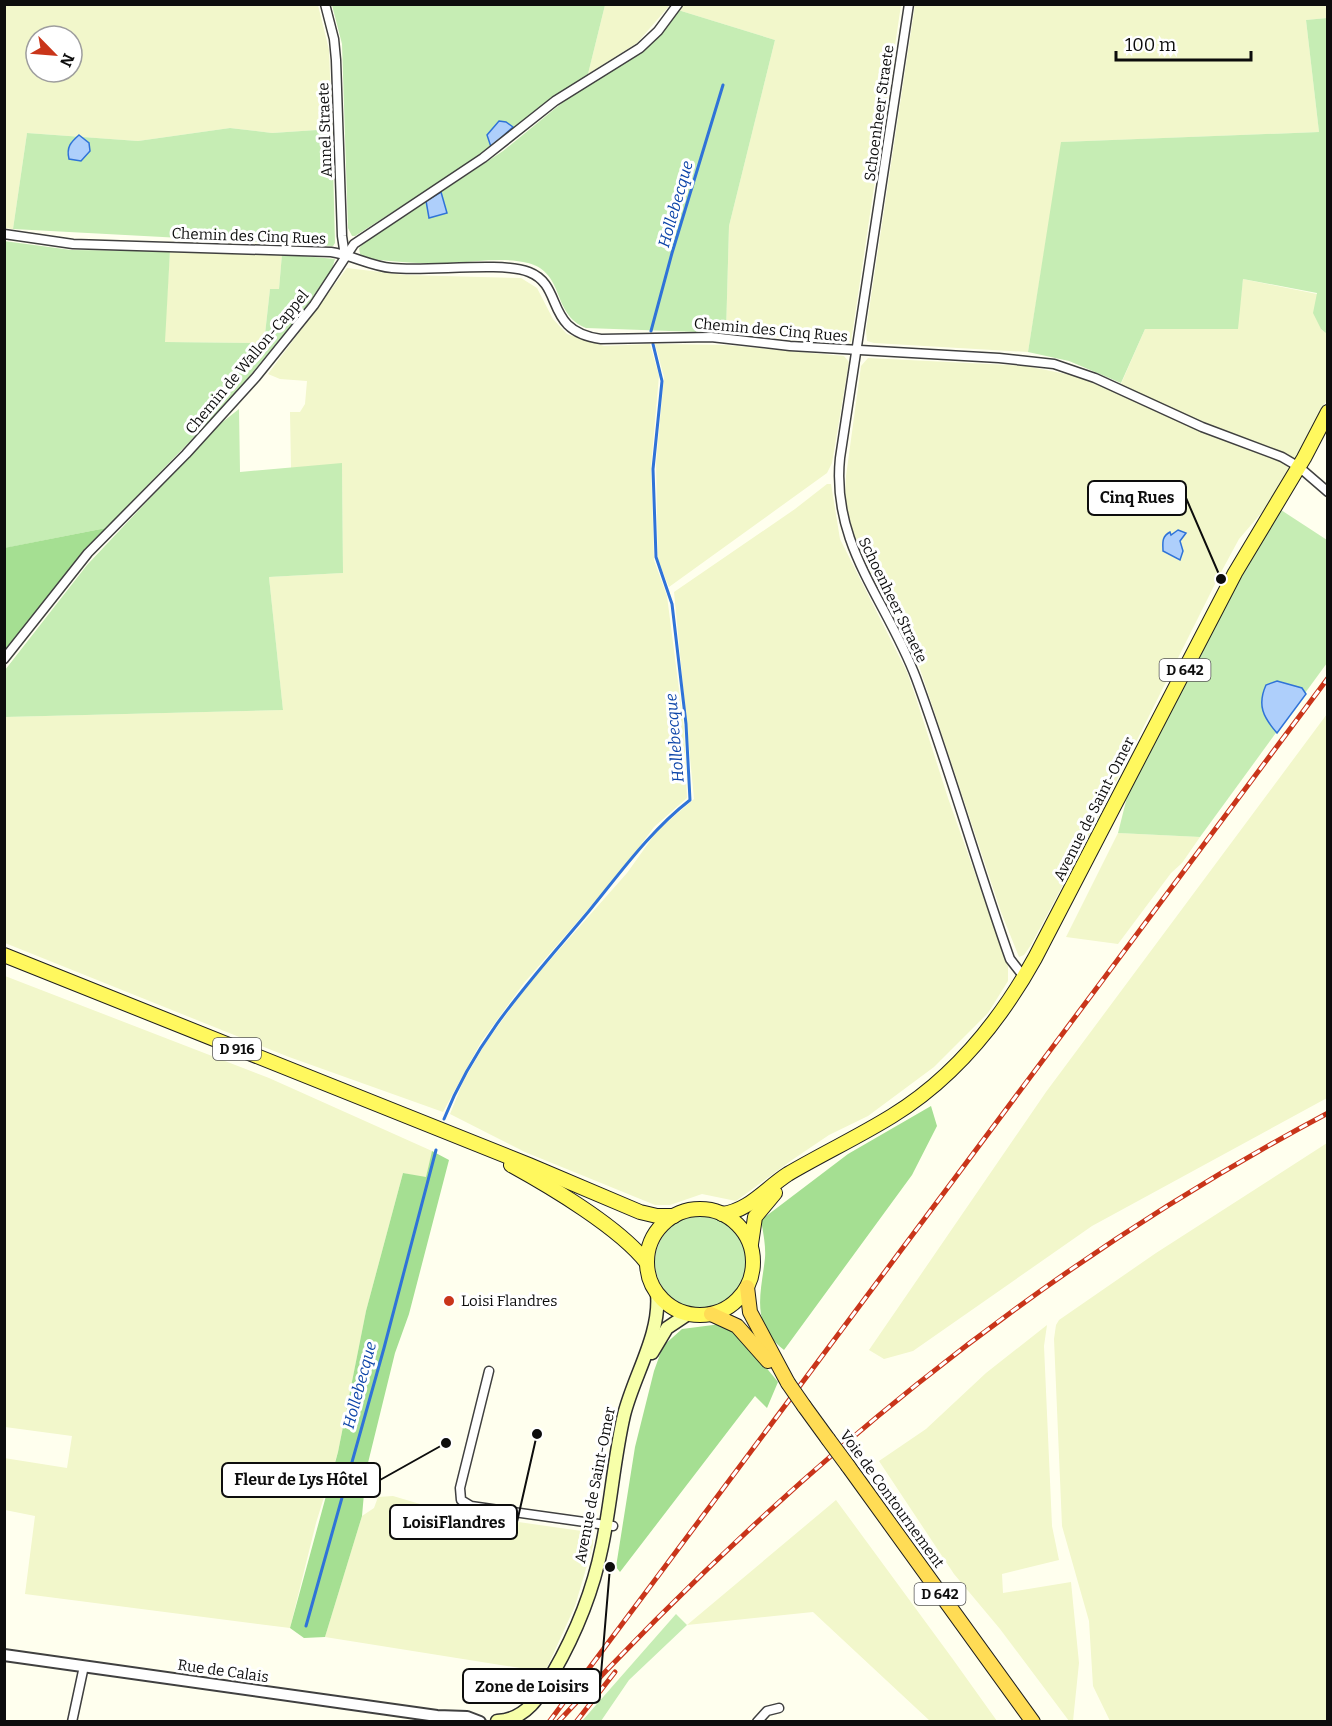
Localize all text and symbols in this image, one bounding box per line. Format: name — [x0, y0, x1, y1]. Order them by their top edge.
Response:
north arrow — [24, 24, 84, 84]
scale bar — [1116, 24, 1251, 62]
text: 100 m — [1125, 34, 1176, 56]
street label: Schoenheer Straete — [861, 44, 897, 182]
text: N — [56, 51, 78, 70]
street label: Annel Straete — [314, 82, 336, 178]
water label: Hollebecque — [654, 159, 697, 250]
street label: Chemin des Cinq Rues — [171, 224, 327, 248]
street label: Chemin de Wallon-Cappel — [182, 286, 312, 438]
street label: Chemin des Cinq Rues — [693, 314, 849, 346]
callout: Cinq Rues — [1088, 481, 1186, 515]
text: Cinq Rues — [1100, 488, 1174, 507]
street label: Schoenheer Straete — [855, 534, 931, 666]
road number: D 642 — [1160, 659, 1210, 681]
water label: Hollebecque — [661, 693, 688, 783]
street label: Avenue de Saint-Omer — [1050, 734, 1138, 884]
road number: D 916 — [213, 1038, 261, 1060]
place label: Loisi Flandres — [461, 1292, 557, 1310]
marker: Loisi Flandres — [442, 1294, 456, 1308]
water label: Hollebecque — [339, 1340, 380, 1431]
street label: Avenue de Saint-Omer — [571, 1405, 619, 1565]
street label: Voie de Contournement — [836, 1427, 948, 1572]
callout: Fleur de Lys Hôtel — [222, 1463, 380, 1497]
text: Fleur de Lys Hôtel — [234, 1470, 368, 1489]
callout: LoisiFlandres — [390, 1505, 517, 1539]
text: LoisiFlandres — [403, 1513, 506, 1532]
road number: D 642 — [914, 1583, 966, 1605]
street label: Rue de Calais — [176, 1656, 270, 1686]
callout: Zone de Loisirs — [463, 1669, 600, 1703]
text: Zone de Loisirs — [475, 1677, 589, 1696]

